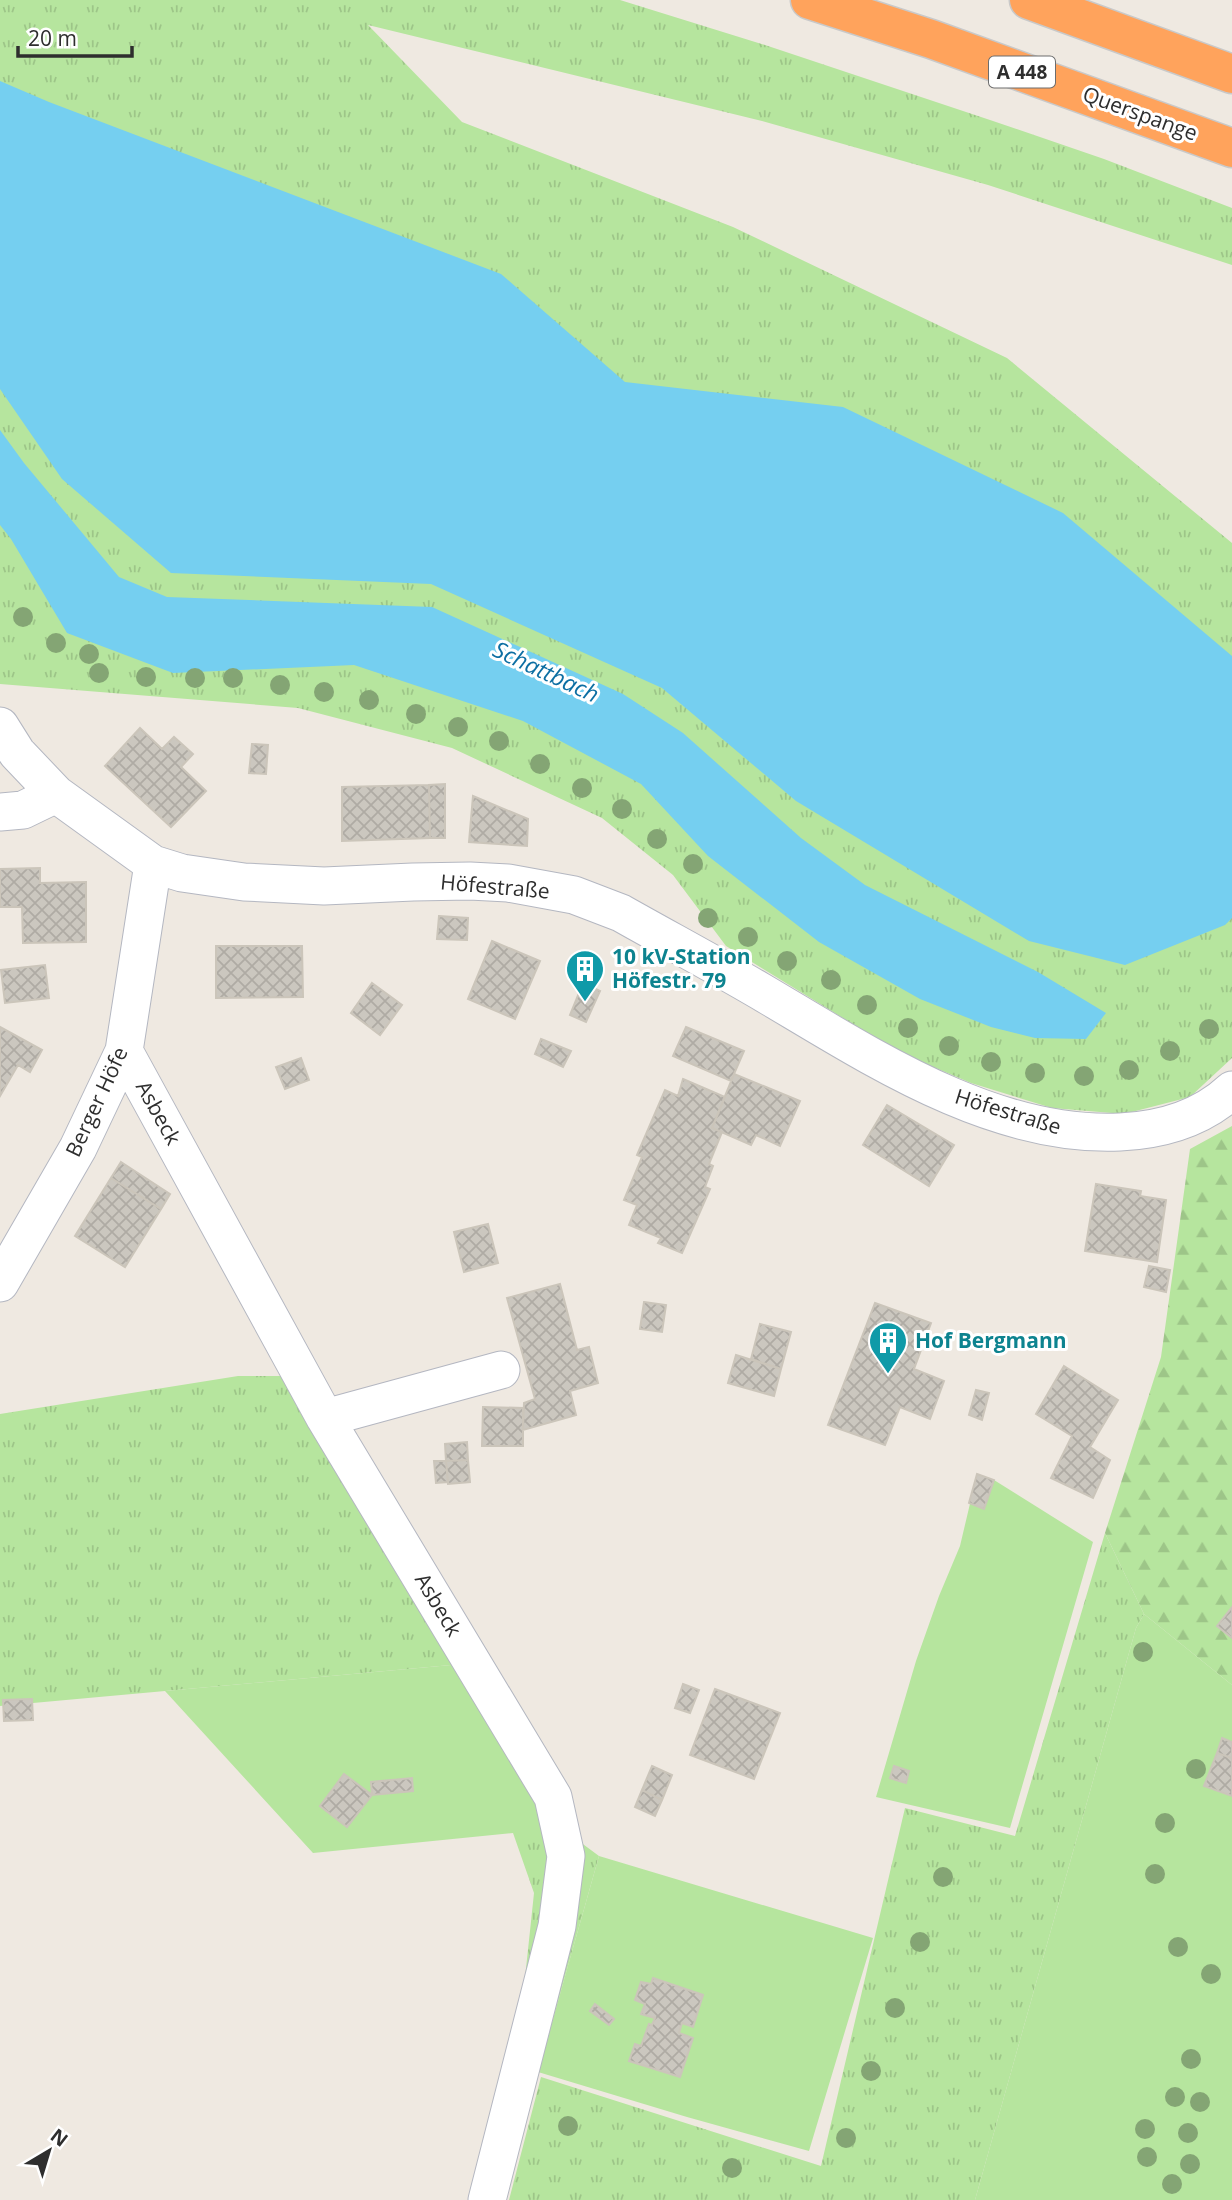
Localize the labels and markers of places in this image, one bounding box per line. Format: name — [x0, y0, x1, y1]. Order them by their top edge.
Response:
place label: 10 kV-Station Höfestr. 79 — [612, 942, 751, 994]
building icon: 10 kV-Station Höfestr. 79 — [564, 948, 606, 1003]
building icon: Hof Bergmann — [867, 1320, 909, 1375]
place label: Hof Bergmann — [915, 1326, 1066, 1354]

